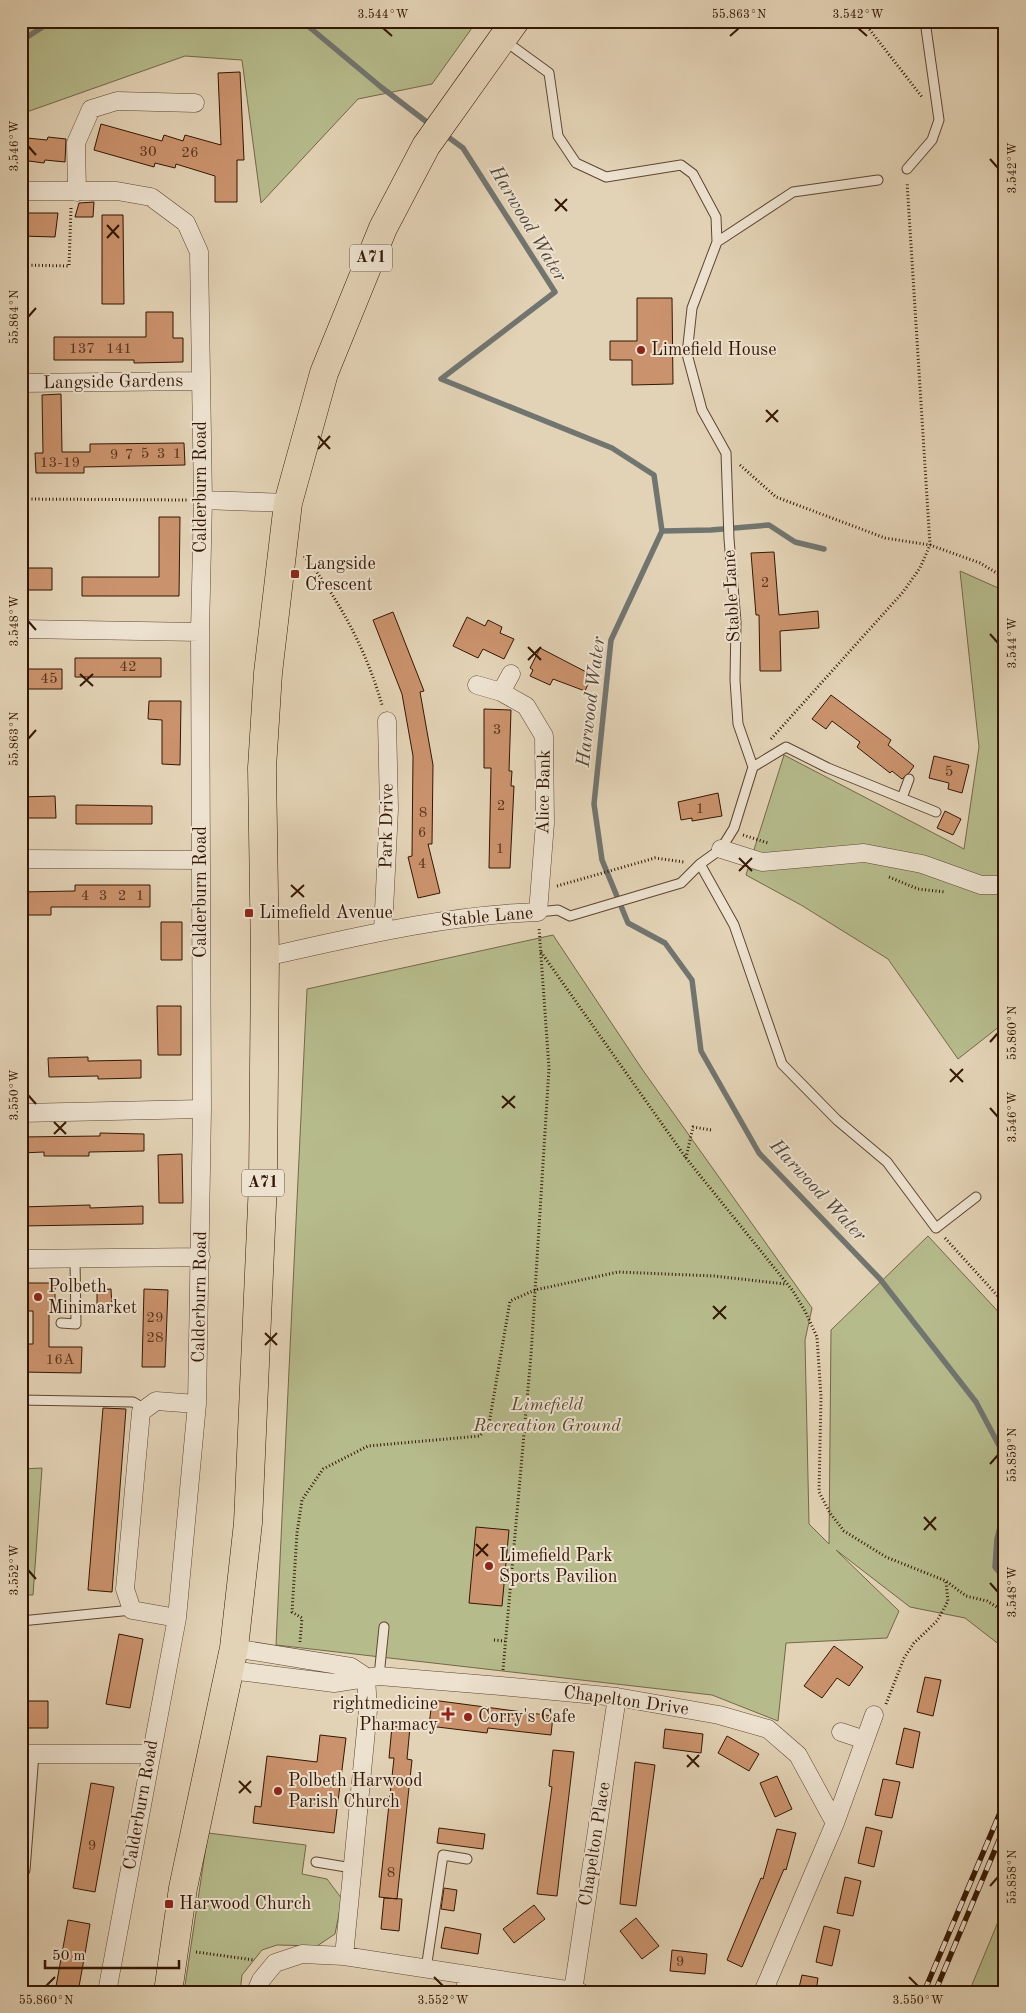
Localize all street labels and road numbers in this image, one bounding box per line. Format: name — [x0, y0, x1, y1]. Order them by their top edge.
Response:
road number: A71 — [350, 244, 392, 272]
street label: Langside Gardens — [43, 372, 183, 392]
street label: Calderburn Road — [192, 421, 210, 553]
street label: Stable Lane — [721, 549, 743, 643]
street label: Alice Bank — [534, 749, 554, 835]
street label: Park Drive — [377, 783, 397, 869]
street label: Calderburn Road — [192, 826, 210, 958]
street label: Stable Lane — [440, 904, 534, 930]
road number: A71 — [242, 1170, 284, 1196]
street label: Calderburn Road — [190, 1231, 210, 1363]
street label: Chapelton Drive — [562, 1683, 690, 1719]
street label: Calderburn Road — [121, 1738, 161, 1872]
street label: Chapelton Place — [576, 1781, 614, 1907]

